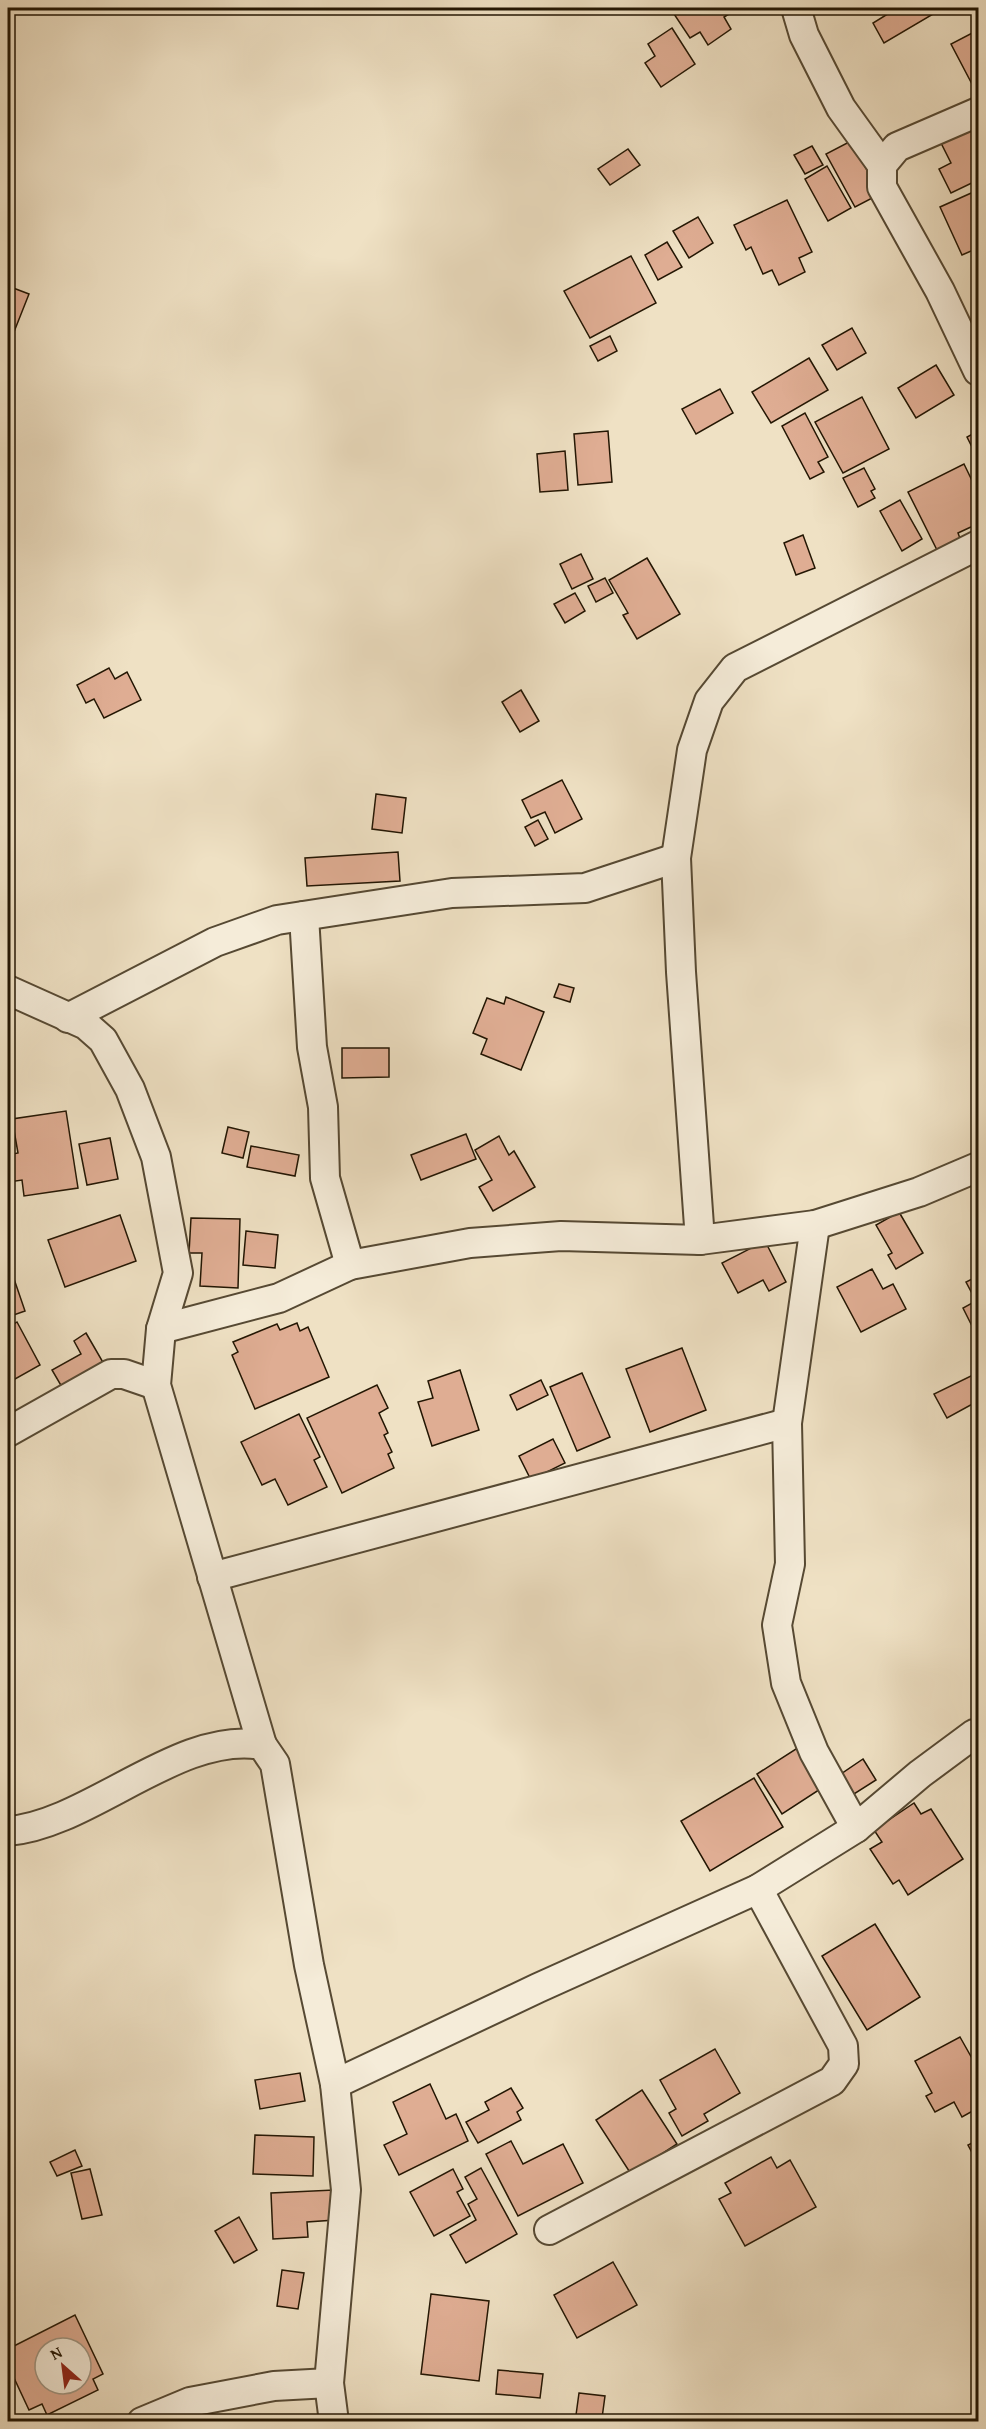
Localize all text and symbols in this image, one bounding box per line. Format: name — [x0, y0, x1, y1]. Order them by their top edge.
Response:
north arrow — [33, 2336, 93, 2396]
text: N — [46, 2340, 67, 2366]

